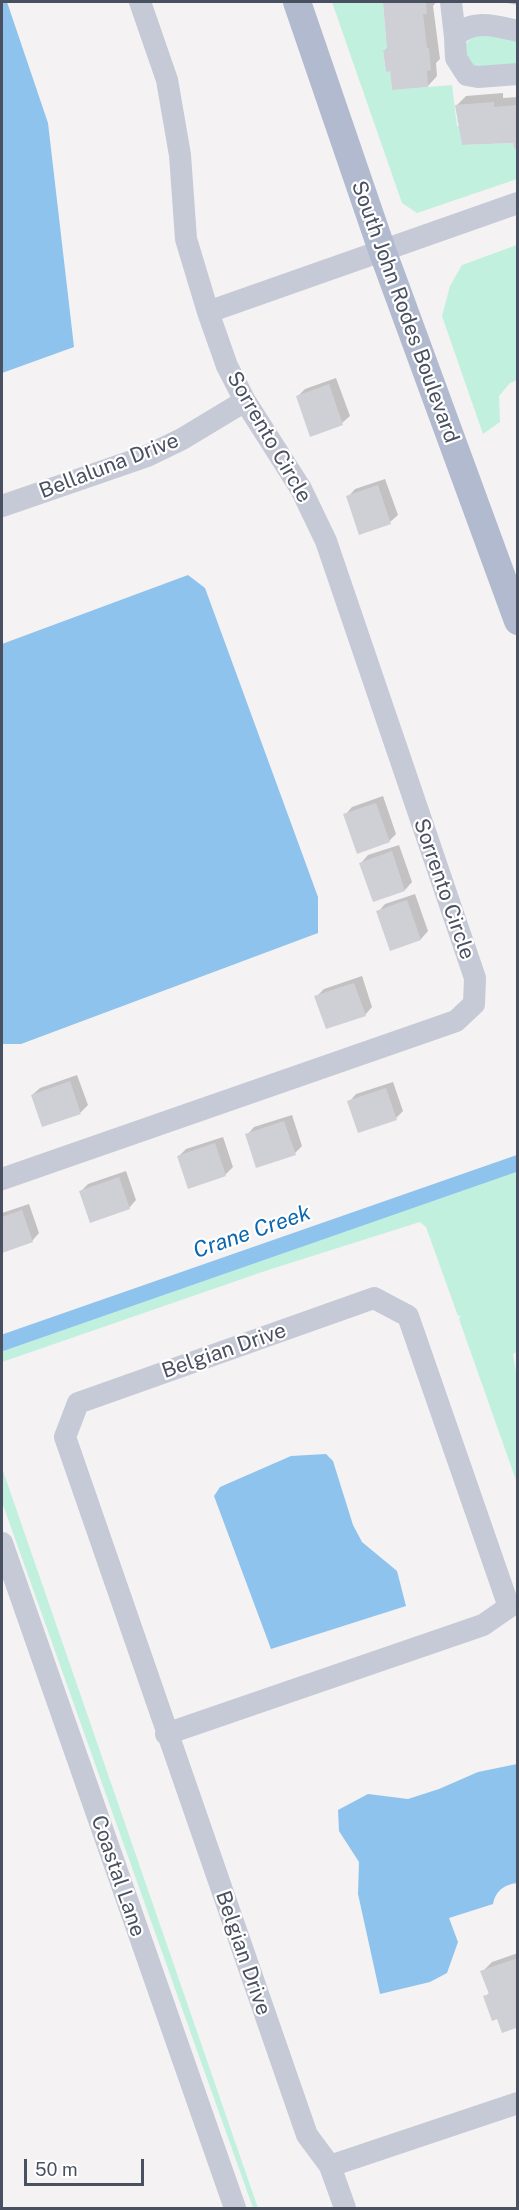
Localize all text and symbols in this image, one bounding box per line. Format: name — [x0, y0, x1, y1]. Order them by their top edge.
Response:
street label: South John Rodes Boulevard — [346, 178, 464, 446]
street label: Sorrento Circle — [221, 367, 317, 507]
street label: Bellaluna Drive — [36, 428, 182, 504]
street label: Sorrento Circle — [408, 815, 480, 963]
water label: Crane Creek — [190, 1200, 314, 1264]
street label: Belgian Drive — [158, 1318, 290, 1384]
street label: Coastal Lane — [85, 1812, 151, 1940]
street label: Belgian Drive — [210, 1887, 276, 2019]
scale bar — [27, 2147, 147, 2185]
text: 50 m — [35, 2159, 78, 2180]

